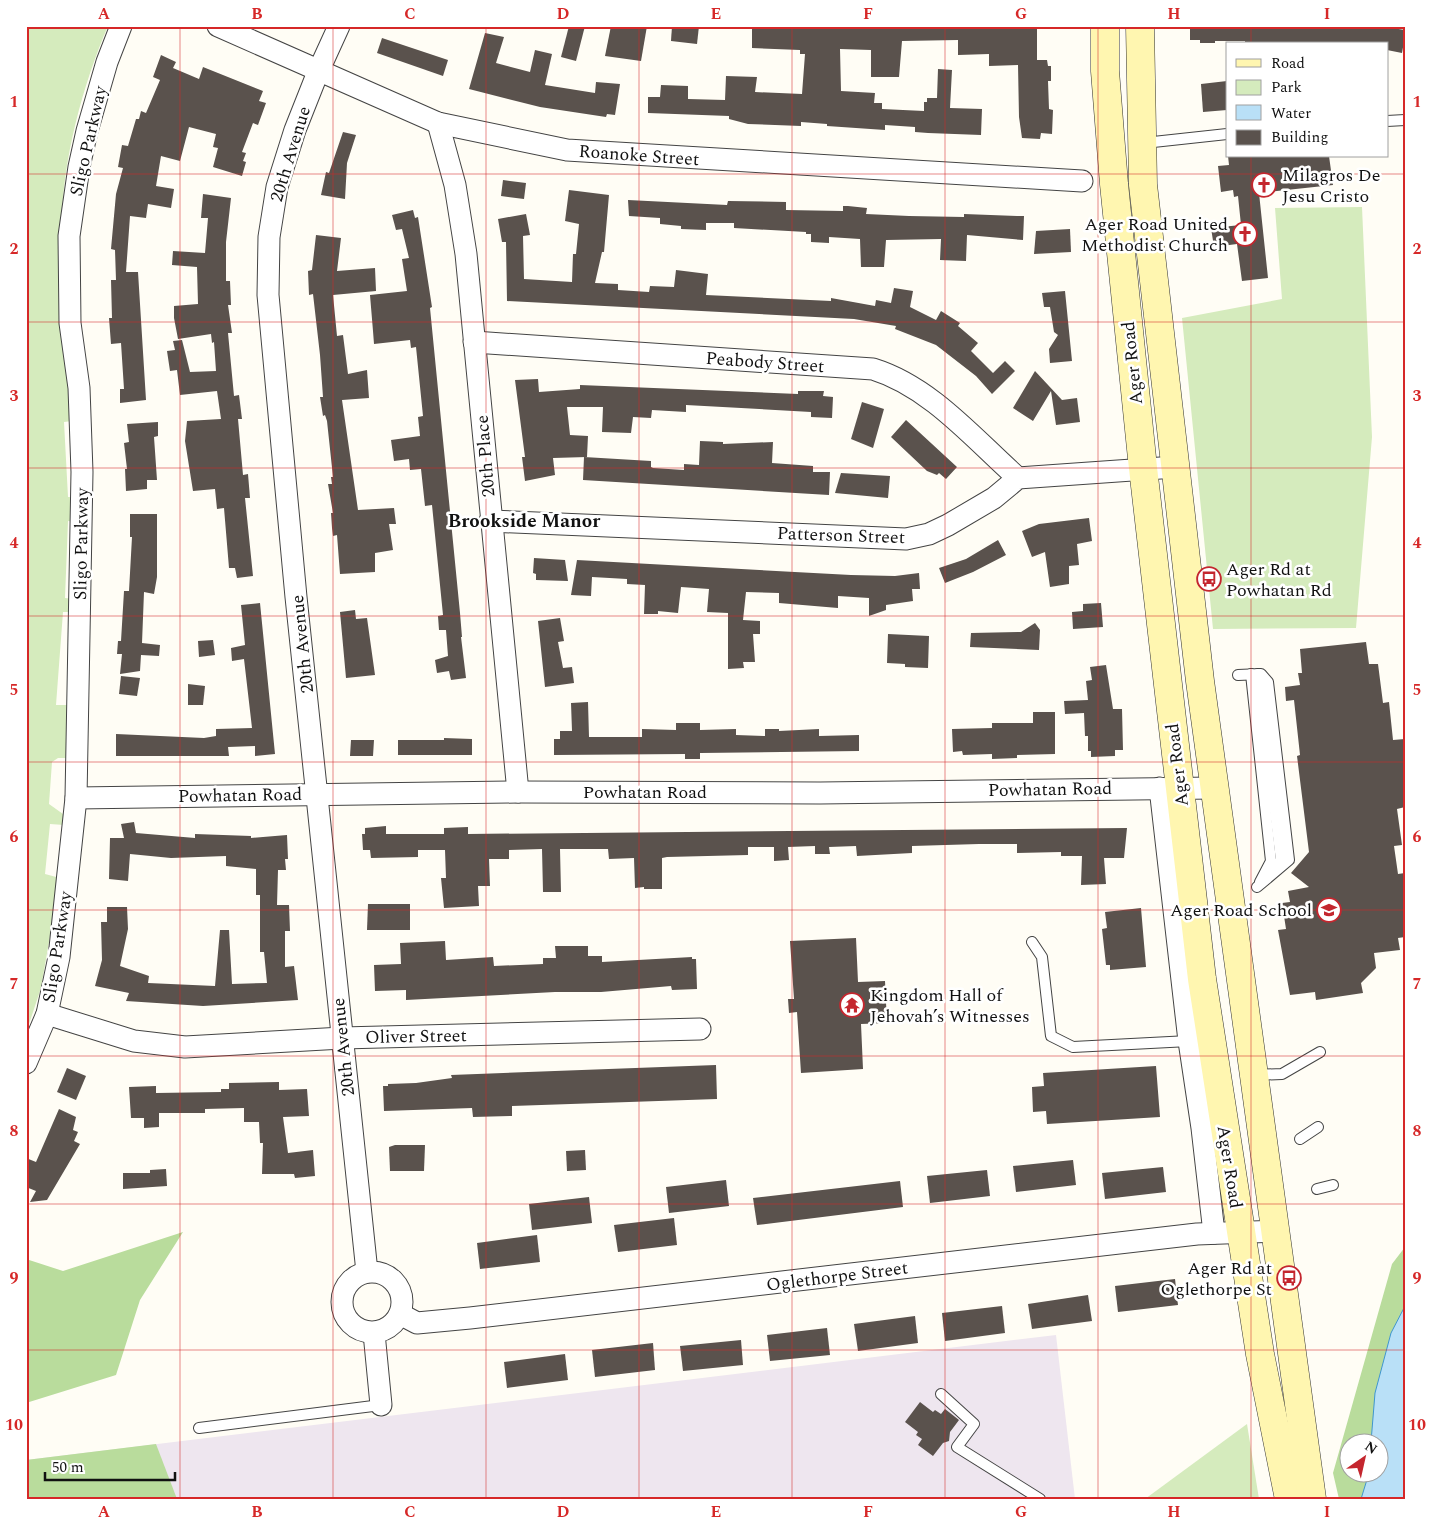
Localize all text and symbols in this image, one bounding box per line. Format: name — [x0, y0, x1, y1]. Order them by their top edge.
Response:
text: A — [98, 2, 111, 26]
text: B — [251, 2, 263, 26]
text: C — [404, 2, 416, 26]
text: D — [557, 2, 570, 26]
text: E — [711, 2, 721, 26]
text: F — [863, 2, 873, 26]
text: G — [1015, 2, 1027, 26]
text: H — [1167, 2, 1181, 26]
text: I — [1324, 2, 1330, 26]
legend — [1226, 42, 1388, 158]
text: Road — [1271, 52, 1305, 75]
text: Park — [1271, 76, 1302, 99]
street label: Sligo Parkway — [63, 82, 115, 199]
text: 1 — [10, 90, 18, 114]
text: 1 — [1413, 90, 1421, 114]
text: Water — [1271, 102, 1311, 125]
street label: 20th Avenue — [263, 103, 318, 205]
text: Building — [1271, 126, 1328, 149]
street label: Roanoke Street — [578, 138, 700, 173]
place label: Milagros De Jesu Cristo — [1282, 162, 1380, 210]
church icon: Milagros De Jesu Cristo — [1251, 172, 1277, 198]
place label: Ager Road United Methodist Church — [1081, 211, 1228, 259]
church icon: Ager Road United Methodist Church — [1232, 221, 1258, 247]
text: 2 — [10, 237, 19, 261]
text: 2 — [1413, 237, 1422, 261]
street label: Ager Road — [1115, 320, 1150, 406]
street label: Peabody Street — [705, 345, 825, 380]
text: 3 — [10, 384, 19, 408]
text: 3 — [1413, 384, 1422, 408]
street label: 20th Place — [468, 414, 503, 498]
street label: Sligo Parkway — [67, 486, 96, 600]
district label: Brookside Manor — [448, 507, 601, 536]
street label: Patterson Street — [776, 520, 906, 551]
text: 4 — [10, 531, 19, 555]
text: 4 — [1413, 531, 1422, 555]
place label: Ager Rd at Powhatan Rd — [1226, 556, 1332, 604]
bus stop icon: Ager Rd at Powhatan Rd — [1196, 566, 1222, 592]
street label: 20th Avenue — [284, 593, 321, 694]
text: 5 — [10, 678, 18, 702]
text: 5 — [1413, 678, 1421, 702]
street label: Ager Road — [1159, 722, 1196, 808]
street label: Powhatan Road — [988, 775, 1112, 804]
street label: Powhatan Road — [583, 779, 707, 806]
street label: Powhatan Road — [178, 781, 302, 810]
text: 6 — [10, 825, 19, 849]
text: 6 — [1413, 825, 1422, 849]
street label: Sligo Parkway — [35, 888, 80, 1005]
place label: Ager Road School — [1170, 897, 1312, 924]
school or university icon: Ager Road School — [1316, 897, 1342, 923]
text: 7 — [10, 972, 19, 996]
text: 7 — [1413, 972, 1422, 996]
place label: Kingdom Hall of Jehovah’s Witnesses — [870, 982, 1030, 1030]
temple icon: Kingdom Hall of Jehovah’s Witnesses — [839, 992, 865, 1018]
street label: 20th Avenue — [325, 996, 362, 1097]
street label: Oliver Street — [365, 1022, 467, 1051]
text: 8 — [10, 1119, 19, 1143]
text: 8 — [1413, 1119, 1422, 1143]
street label: Ager Road — [1210, 1124, 1249, 1211]
street label: Oglethorpe Street — [765, 1254, 909, 1299]
place label: Ager Rd at Oglethorpe St — [1160, 1255, 1272, 1303]
bus stop icon: Ager Rd at Oglethorpe St — [1276, 1265, 1302, 1291]
text: 9 — [10, 1266, 19, 1290]
text: 9 — [1413, 1266, 1422, 1290]
text: 10 — [5, 1413, 23, 1437]
text: 10 — [1408, 1413, 1426, 1437]
north arrow — [1338, 1432, 1388, 1482]
text: N — [1360, 1436, 1382, 1460]
scale bar — [45, 1450, 175, 1482]
text: 50 m — [52, 1456, 84, 1479]
text: A — [98, 1500, 111, 1524]
text: B — [251, 1500, 263, 1524]
text: C — [404, 1500, 416, 1524]
text: D — [557, 1500, 570, 1524]
text: E — [711, 1500, 721, 1524]
text: F — [863, 1500, 873, 1524]
text: G — [1015, 1500, 1027, 1524]
text: H — [1167, 1500, 1181, 1524]
text: I — [1324, 1500, 1330, 1524]

